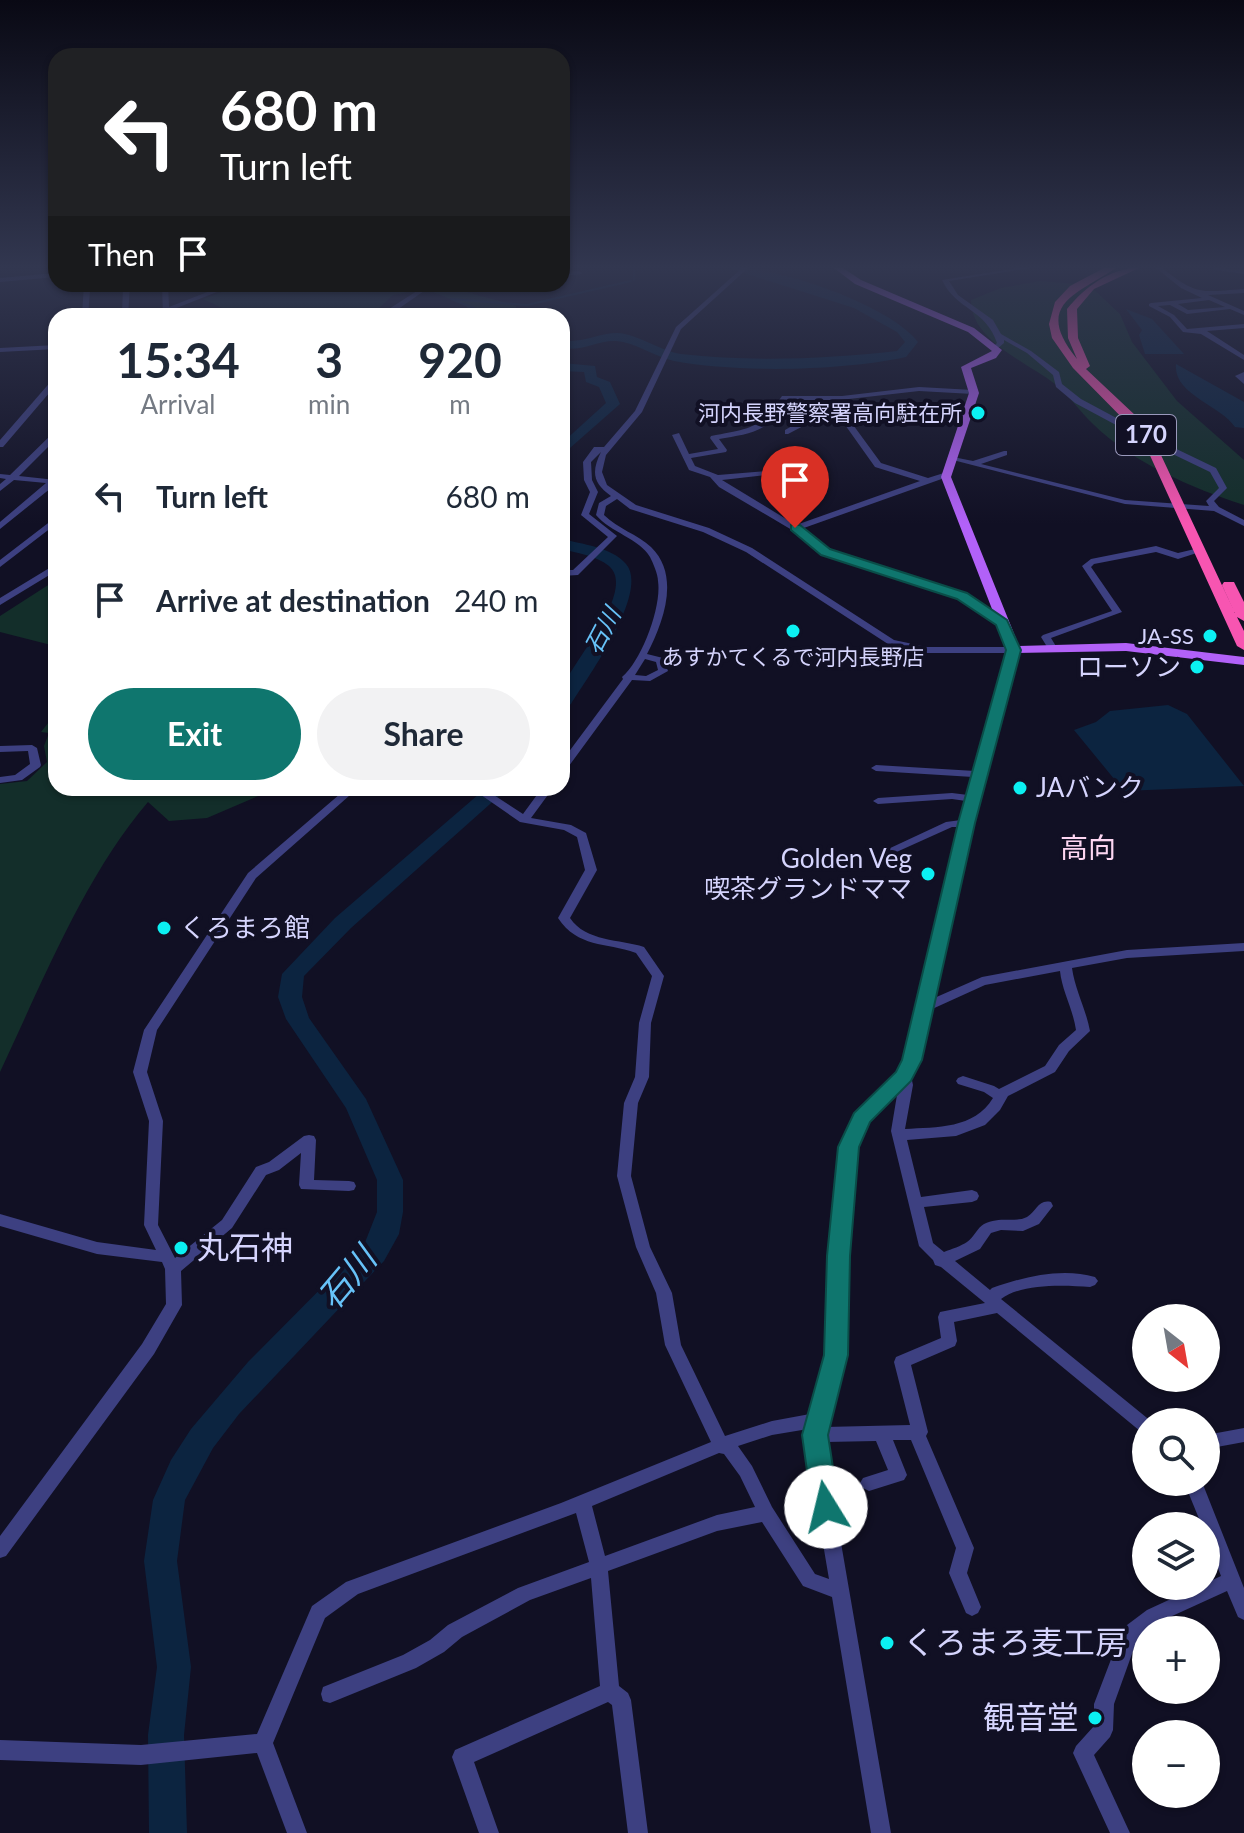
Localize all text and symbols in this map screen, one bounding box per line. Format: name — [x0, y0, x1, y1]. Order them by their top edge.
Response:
text: 680 m — [220, 76, 378, 143]
icon: left — [88, 80, 192, 184]
text: Turn left — [220, 144, 352, 188]
icon: arrive — [171, 232, 215, 276]
text: Then — [88, 236, 155, 272]
text: 15:34 — [116, 331, 240, 388]
text: 3 — [315, 331, 343, 388]
text: 920 — [418, 331, 502, 388]
text: Arrival — [141, 388, 215, 420]
text: min — [308, 388, 350, 420]
text: m — [449, 388, 471, 420]
place label: 河内長野警察署高向駐在所 — [698, 399, 962, 426]
marker: 河内長野警察署高向駐在所 — [969, 404, 987, 422]
road number: 170 — [1116, 415, 1176, 455]
pin — [761, 446, 829, 528]
icon: arrive — [773, 458, 817, 502]
icon: left — [88, 474, 132, 518]
text: Turn left — [156, 478, 268, 514]
text: 680 m — [445, 478, 530, 514]
icon: arrive — [88, 578, 132, 622]
text: Arrive at destination — [156, 582, 430, 618]
text: 240 m — [454, 582, 538, 618]
water label: 石川 — [578, 600, 627, 658]
marker: あすかてくるで河内長野店 — [784, 622, 802, 640]
place label: JA-SS — [1138, 622, 1194, 649]
marker: JA-SS — [1201, 627, 1219, 645]
place label: あすかてくるで河内長野店 — [662, 643, 924, 670]
place label: ローソン — [1077, 650, 1181, 682]
marker: ローソン — [1188, 658, 1206, 676]
button: Exit — [88, 688, 301, 780]
button: Share — [317, 688, 530, 780]
place label: JAバンク — [1036, 771, 1144, 803]
marker: JAバンク — [1011, 779, 1029, 797]
district label: 高向 — [1060, 830, 1116, 864]
place label: Golden Veg 喫茶グランドママ — [704, 842, 912, 904]
marker: Golden Veg 喫茶グランドママ — [919, 865, 937, 883]
place label: くろまろ館 — [180, 911, 310, 943]
marker: くろまろ館 — [155, 919, 173, 937]
place label: 丸石神 — [197, 1227, 293, 1266]
water label: 石川 — [308, 1236, 385, 1316]
marker: 丸石神 — [172, 1239, 190, 1257]
north arrow — [1132, 1304, 1220, 1392]
map controls — [1132, 1304, 1220, 1808]
button: search — [1132, 1408, 1220, 1496]
position arrow — [784, 1465, 868, 1549]
button: layers — [1132, 1512, 1220, 1600]
button: + — [1132, 1616, 1220, 1704]
place label: くろまろ麦工房 — [903, 1622, 1127, 1661]
marker: くろまろ麦工房 — [878, 1634, 896, 1652]
place label: 観音堂 — [983, 1697, 1079, 1736]
marker: 観音堂 — [1086, 1709, 1104, 1727]
button: − — [1132, 1720, 1220, 1808]

